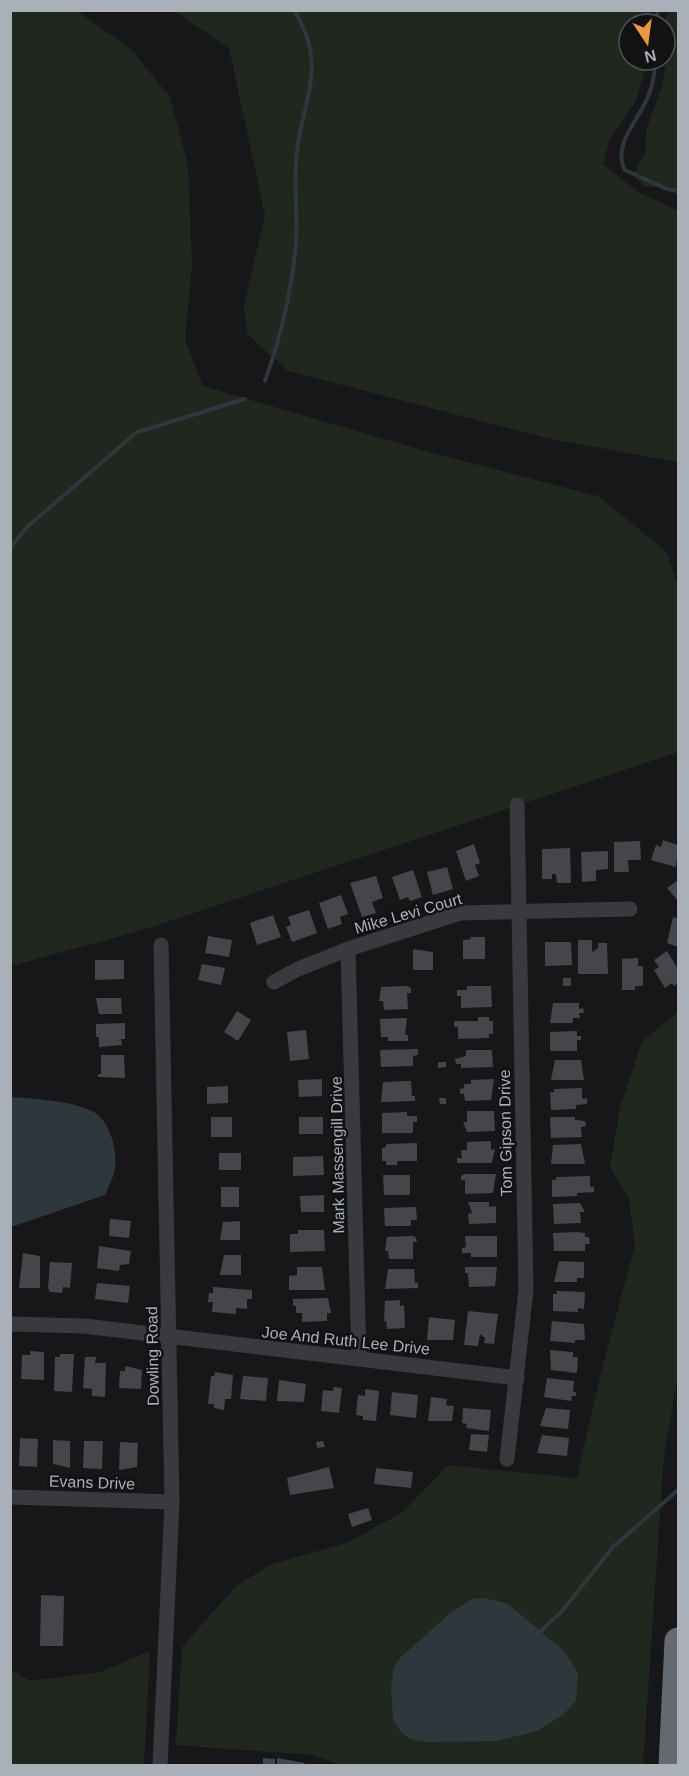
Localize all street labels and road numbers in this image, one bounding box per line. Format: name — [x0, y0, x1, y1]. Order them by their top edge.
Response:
street label: Mike Levi Court — [352, 890, 464, 937]
street label: Tom Gipson Drive — [496, 1069, 515, 1197]
street label: Mark Massengill Drive — [328, 1076, 347, 1234]
street label: Dowling Road — [143, 1306, 162, 1406]
street label: Joe And Ruth Lee Drive — [261, 1323, 431, 1358]
street label: Evans Drive — [49, 1472, 135, 1493]

